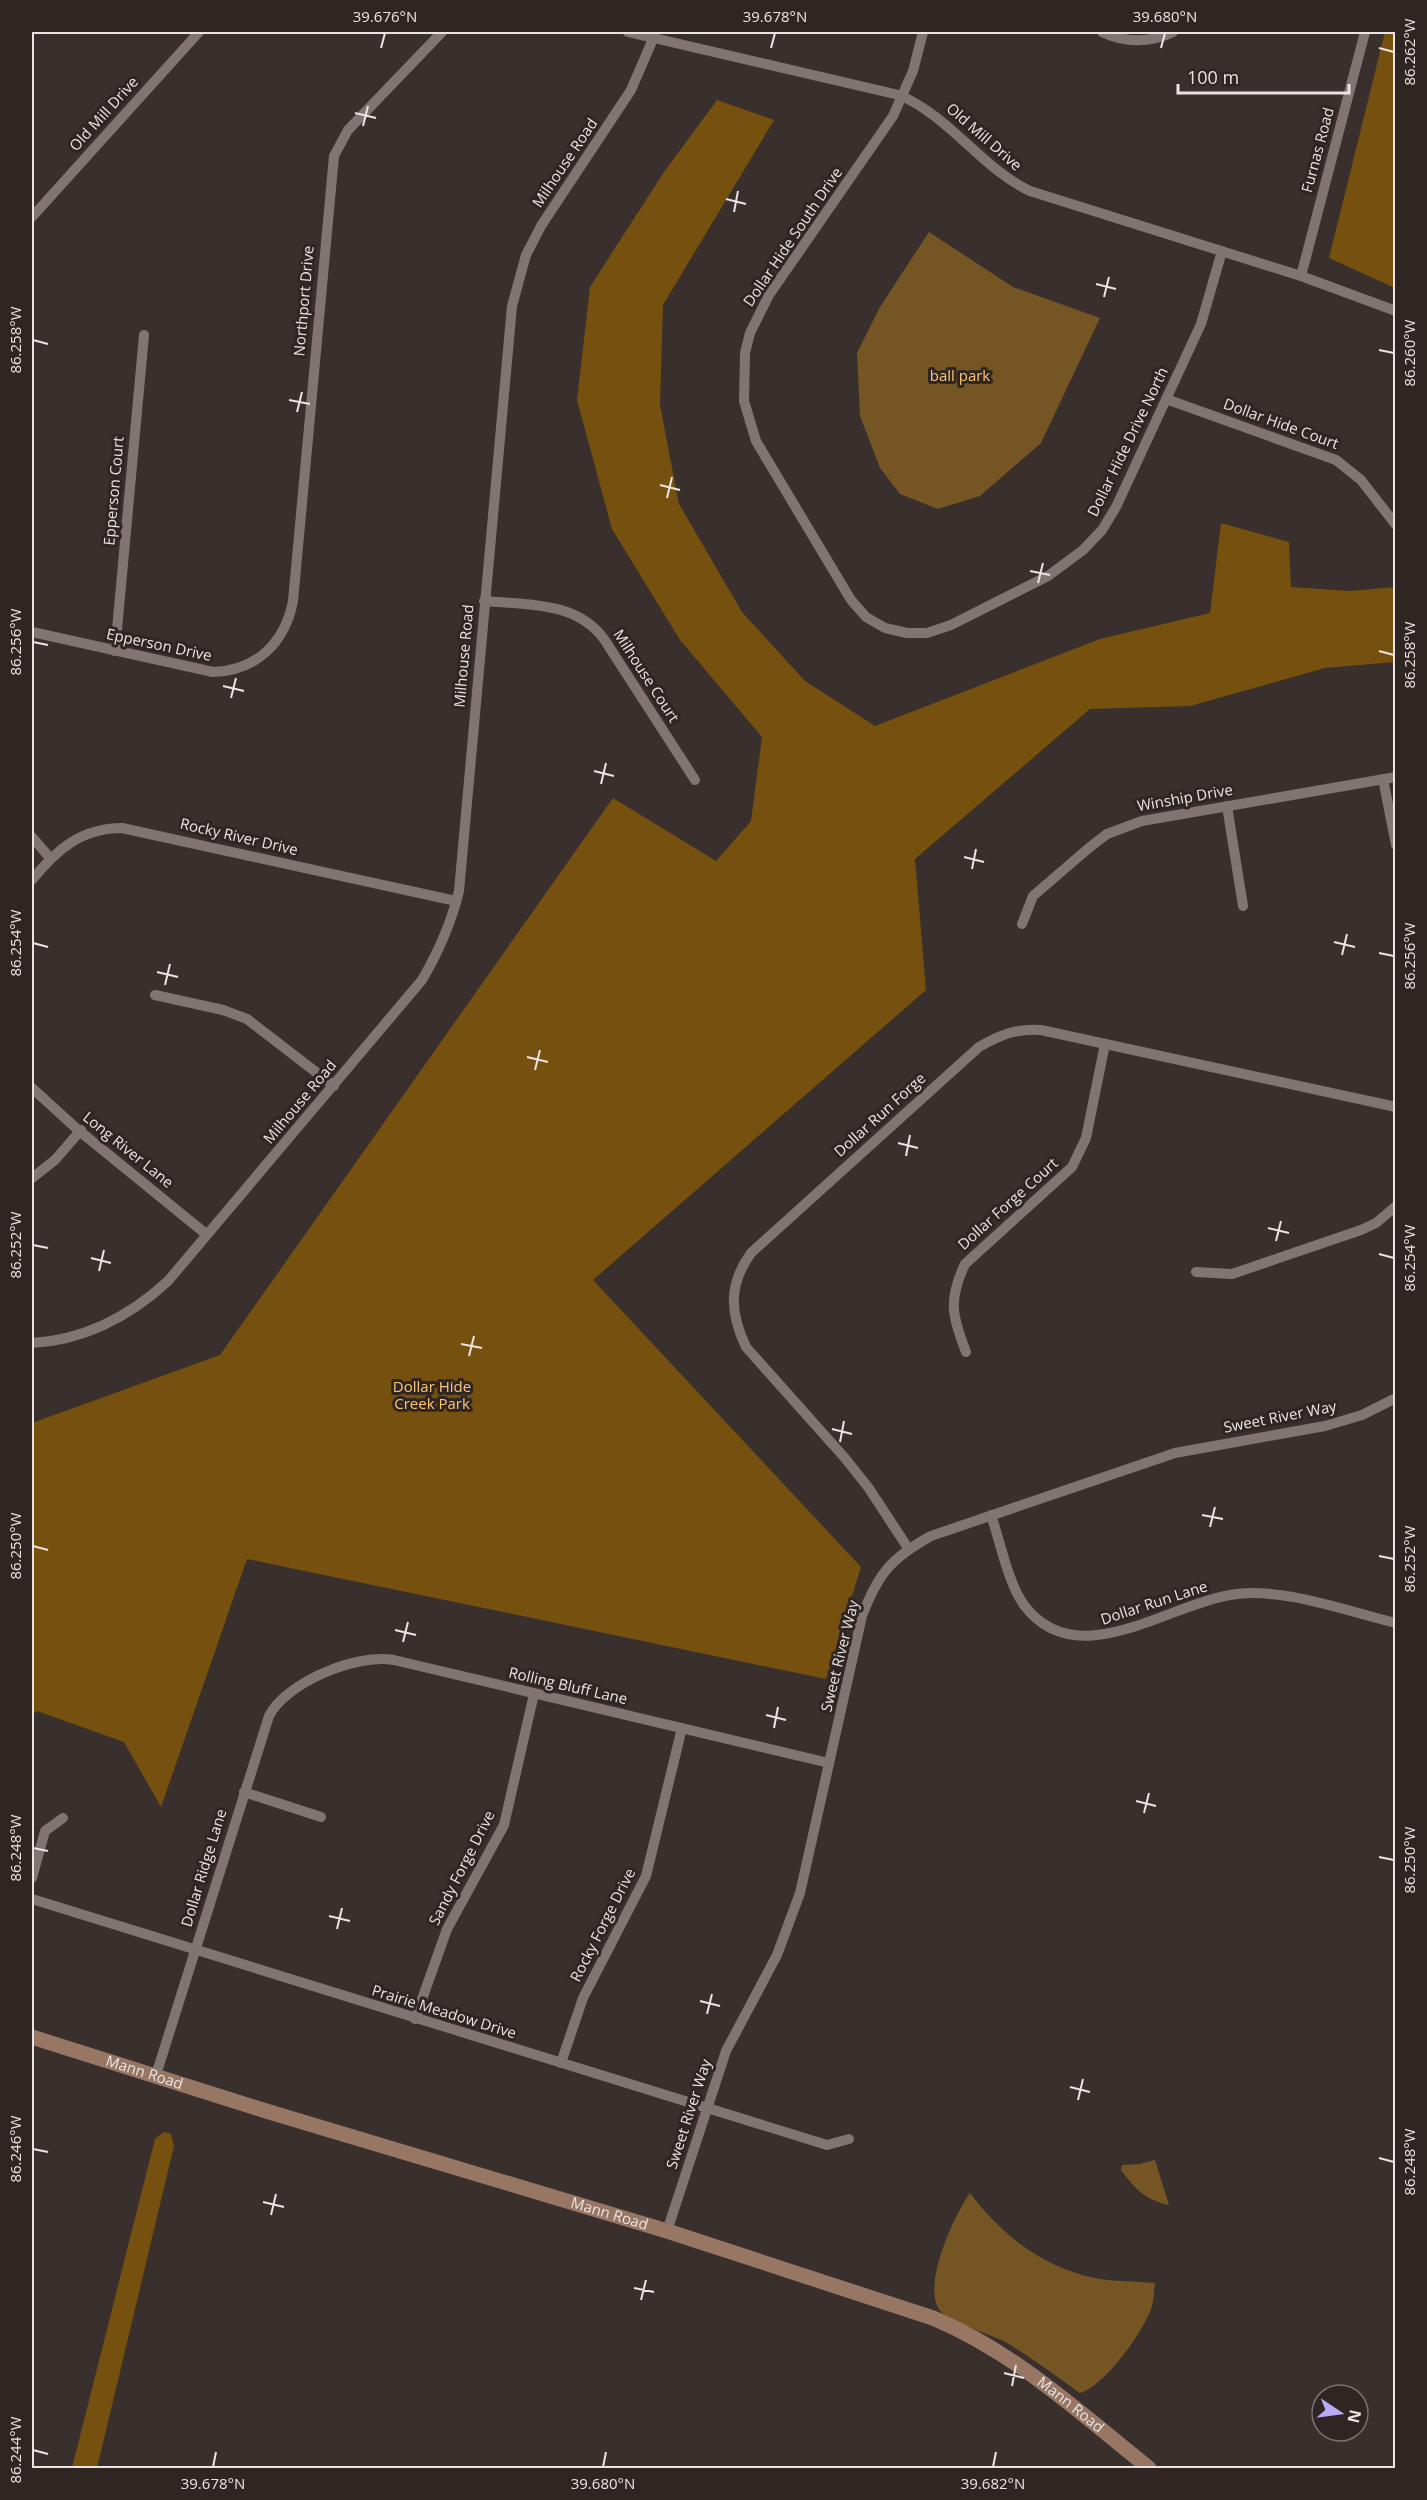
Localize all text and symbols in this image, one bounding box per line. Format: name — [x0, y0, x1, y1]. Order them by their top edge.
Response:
text: 39.676°N — [353, 6, 417, 26]
text: 39.678°N — [743, 6, 807, 26]
text: 39.680°N — [1133, 6, 1197, 26]
text: 86.262°W — [1399, 18, 1419, 86]
scale bar — [1178, 57, 1349, 95]
text: 100 m — [1187, 65, 1239, 89]
street label: Old Mill Drive — [64, 72, 142, 155]
street label: Old Mill Drive — [943, 98, 1027, 175]
street label: Furnas Road — [1296, 105, 1338, 195]
street label: Milhouse Road — [527, 114, 601, 211]
street label: Dollar Hide South Drive — [738, 163, 846, 310]
street label: Northport Drive — [288, 245, 318, 357]
text: 86.258°W — [5, 306, 25, 374]
text: 86.260°W — [1399, 319, 1419, 387]
street label: Dollar Hide Drive North — [1082, 364, 1172, 520]
park label: ball park — [930, 365, 990, 385]
street label: Dollar Hide Court — [1221, 393, 1342, 453]
street label: Epperson Court — [98, 435, 128, 546]
street label: Milhouse Road — [449, 603, 477, 708]
text: 86.256°W — [5, 608, 25, 676]
text: 86.258°W — [1399, 621, 1419, 689]
street label: Epperson Drive — [105, 623, 214, 665]
street label: Milhouse Court — [609, 625, 684, 726]
street label: Winship Drive — [1135, 779, 1234, 815]
street label: Rocky River Drive — [178, 813, 300, 859]
text: 86.254°W — [5, 909, 25, 977]
text: 86.256°W — [1399, 922, 1419, 990]
street label: Milhouse Road — [258, 1055, 340, 1148]
street label: Dollar Run Forge — [829, 1068, 929, 1161]
street label: Long River Lane — [79, 1107, 178, 1192]
street label: Dollar Forge Court — [953, 1153, 1062, 1254]
text: 86.252°W — [5, 1211, 25, 1279]
text: 86.254°W — [1399, 1224, 1419, 1292]
park label: Dollar Hide Creek Park — [393, 1376, 471, 1413]
street label: Sweet River Way — [1222, 1395, 1338, 1437]
text: 86.250°W — [5, 1512, 25, 1580]
text: 86.252°W — [1399, 1525, 1419, 1593]
street label: Dollar Run Lane — [1098, 1575, 1210, 1629]
street label: Sweet River Way — [815, 1597, 863, 1714]
street label: Rolling Bluff Lane — [507, 1662, 630, 1708]
street label: Dollar Ridge Lane — [176, 1806, 230, 1929]
street label: Sandy Forge Drive — [423, 1807, 499, 1928]
text: 86.248°W — [5, 1814, 25, 1882]
text: 86.250°W — [1399, 1826, 1419, 1894]
street label: Rocky Forge Drive — [565, 1864, 639, 1985]
street label: Prairie Meadow Drive — [370, 1980, 519, 2043]
street label: Mann Road — [104, 2050, 186, 2093]
street label: Sweet River Way — [661, 2056, 715, 2171]
text: 86.246°W — [5, 2115, 25, 2183]
text: 86.248°W — [1399, 2128, 1419, 2196]
street label: Mann Road — [569, 2192, 651, 2234]
street label: Mann Road — [1034, 2371, 1109, 2437]
north arrow — [1310, 2383, 1370, 2443]
text: N — [1342, 2408, 1367, 2425]
text: 86.244°W — [5, 2416, 25, 2484]
text: 39.678°N — [181, 2473, 245, 2493]
text: 39.680°N — [571, 2473, 635, 2493]
text: 39.682°N — [961, 2473, 1025, 2493]

